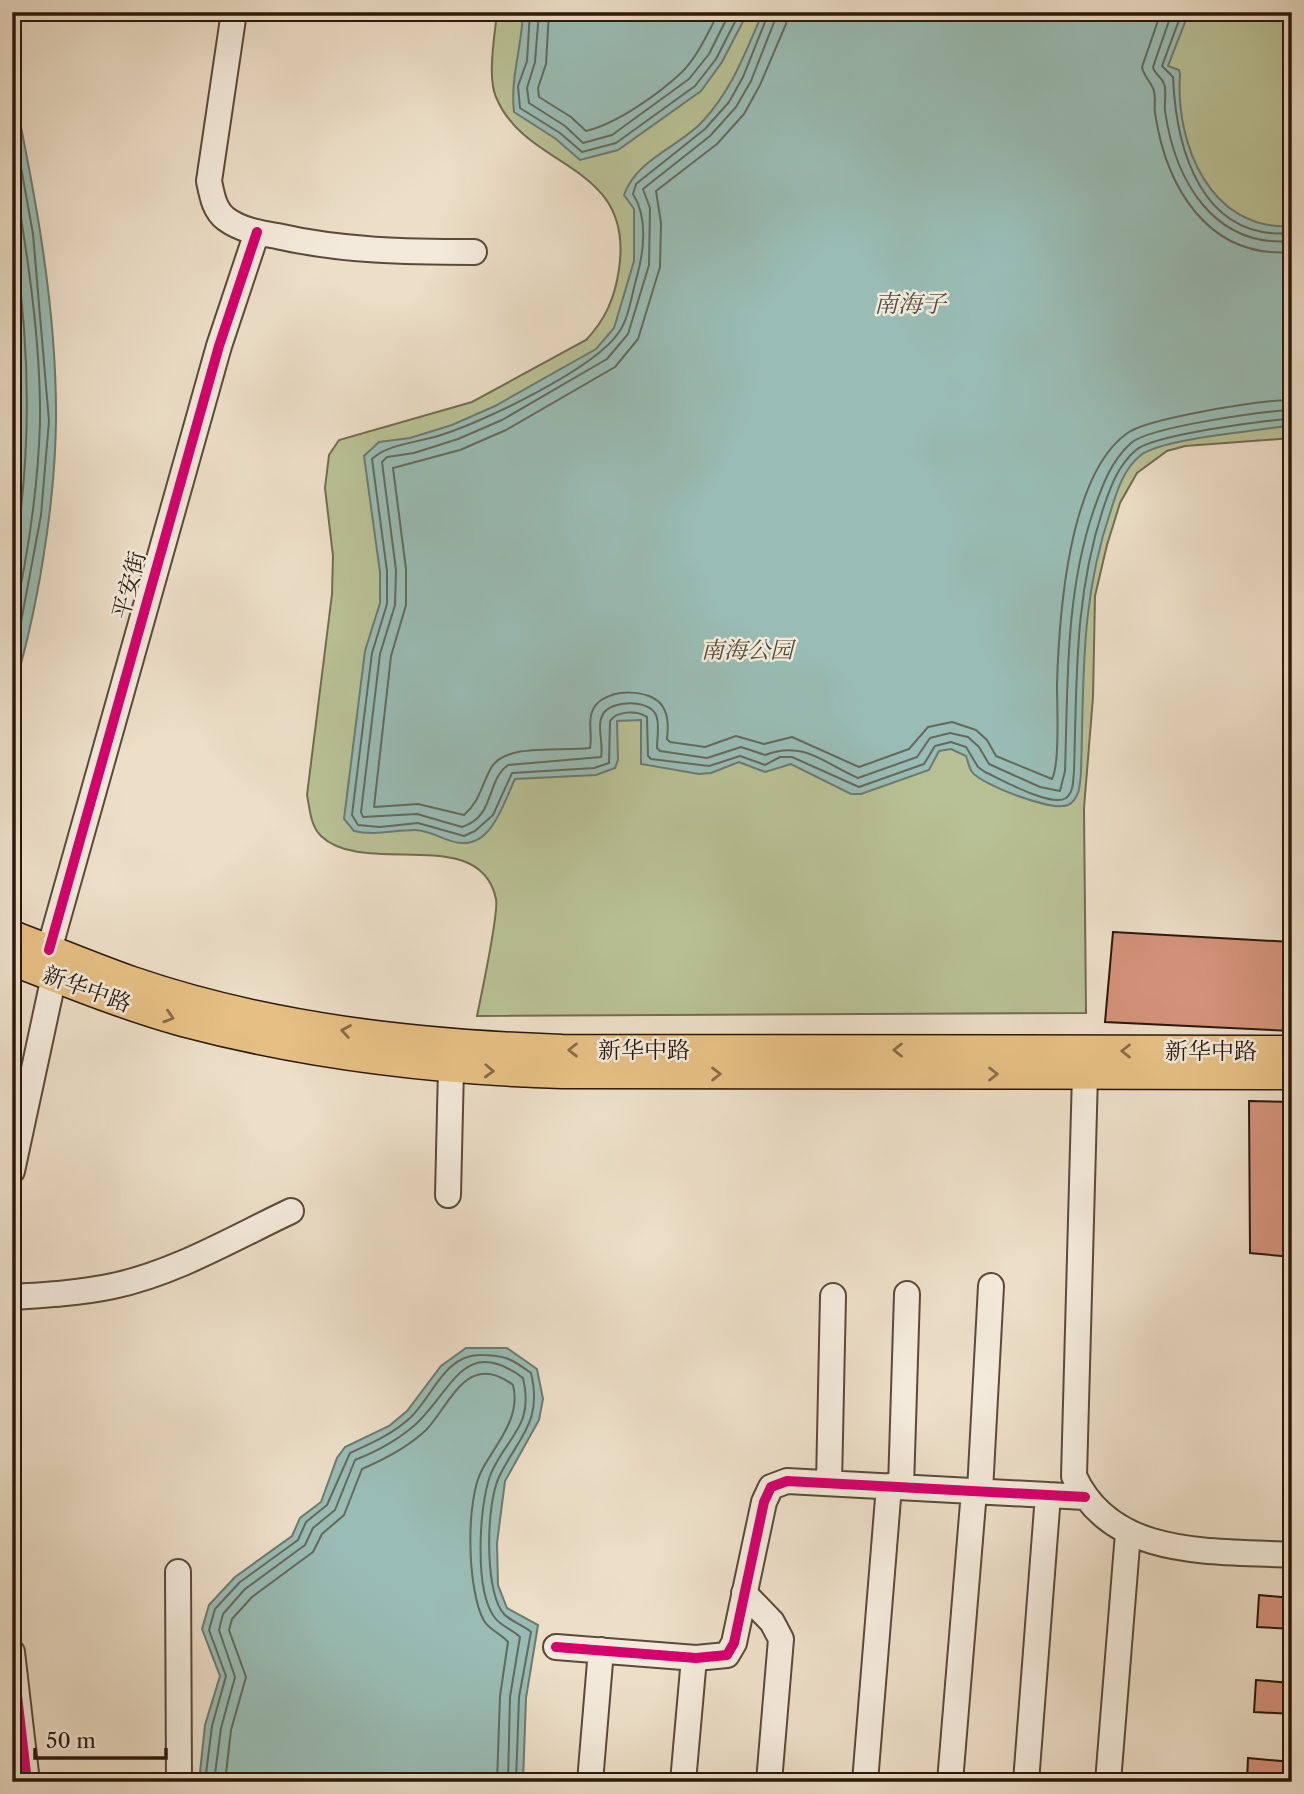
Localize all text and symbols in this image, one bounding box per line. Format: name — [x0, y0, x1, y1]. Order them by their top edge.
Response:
water label: 南海子 — [874, 289, 948, 318]
street label: 平安街 — [107, 548, 151, 622]
park label: 南海公园 — [701, 636, 797, 664]
street label: 新华中路 — [39, 960, 135, 1018]
one-way arrow — [162, 1008, 174, 1023]
one-way arrow — [340, 1024, 352, 1039]
street label: 新华中路 — [598, 1036, 690, 1064]
street label: 新华中路 — [1165, 1037, 1257, 1065]
one-way arrow — [567, 1042, 577, 1058]
one-way arrow — [892, 1042, 903, 1058]
one-way arrow — [1120, 1043, 1130, 1059]
one-way arrow — [484, 1063, 495, 1079]
one-way arrow — [712, 1066, 722, 1082]
one-way arrow — [988, 1066, 999, 1082]
scale bar — [35, 1717, 166, 1761]
text: 50 m — [46, 1728, 96, 1753]

